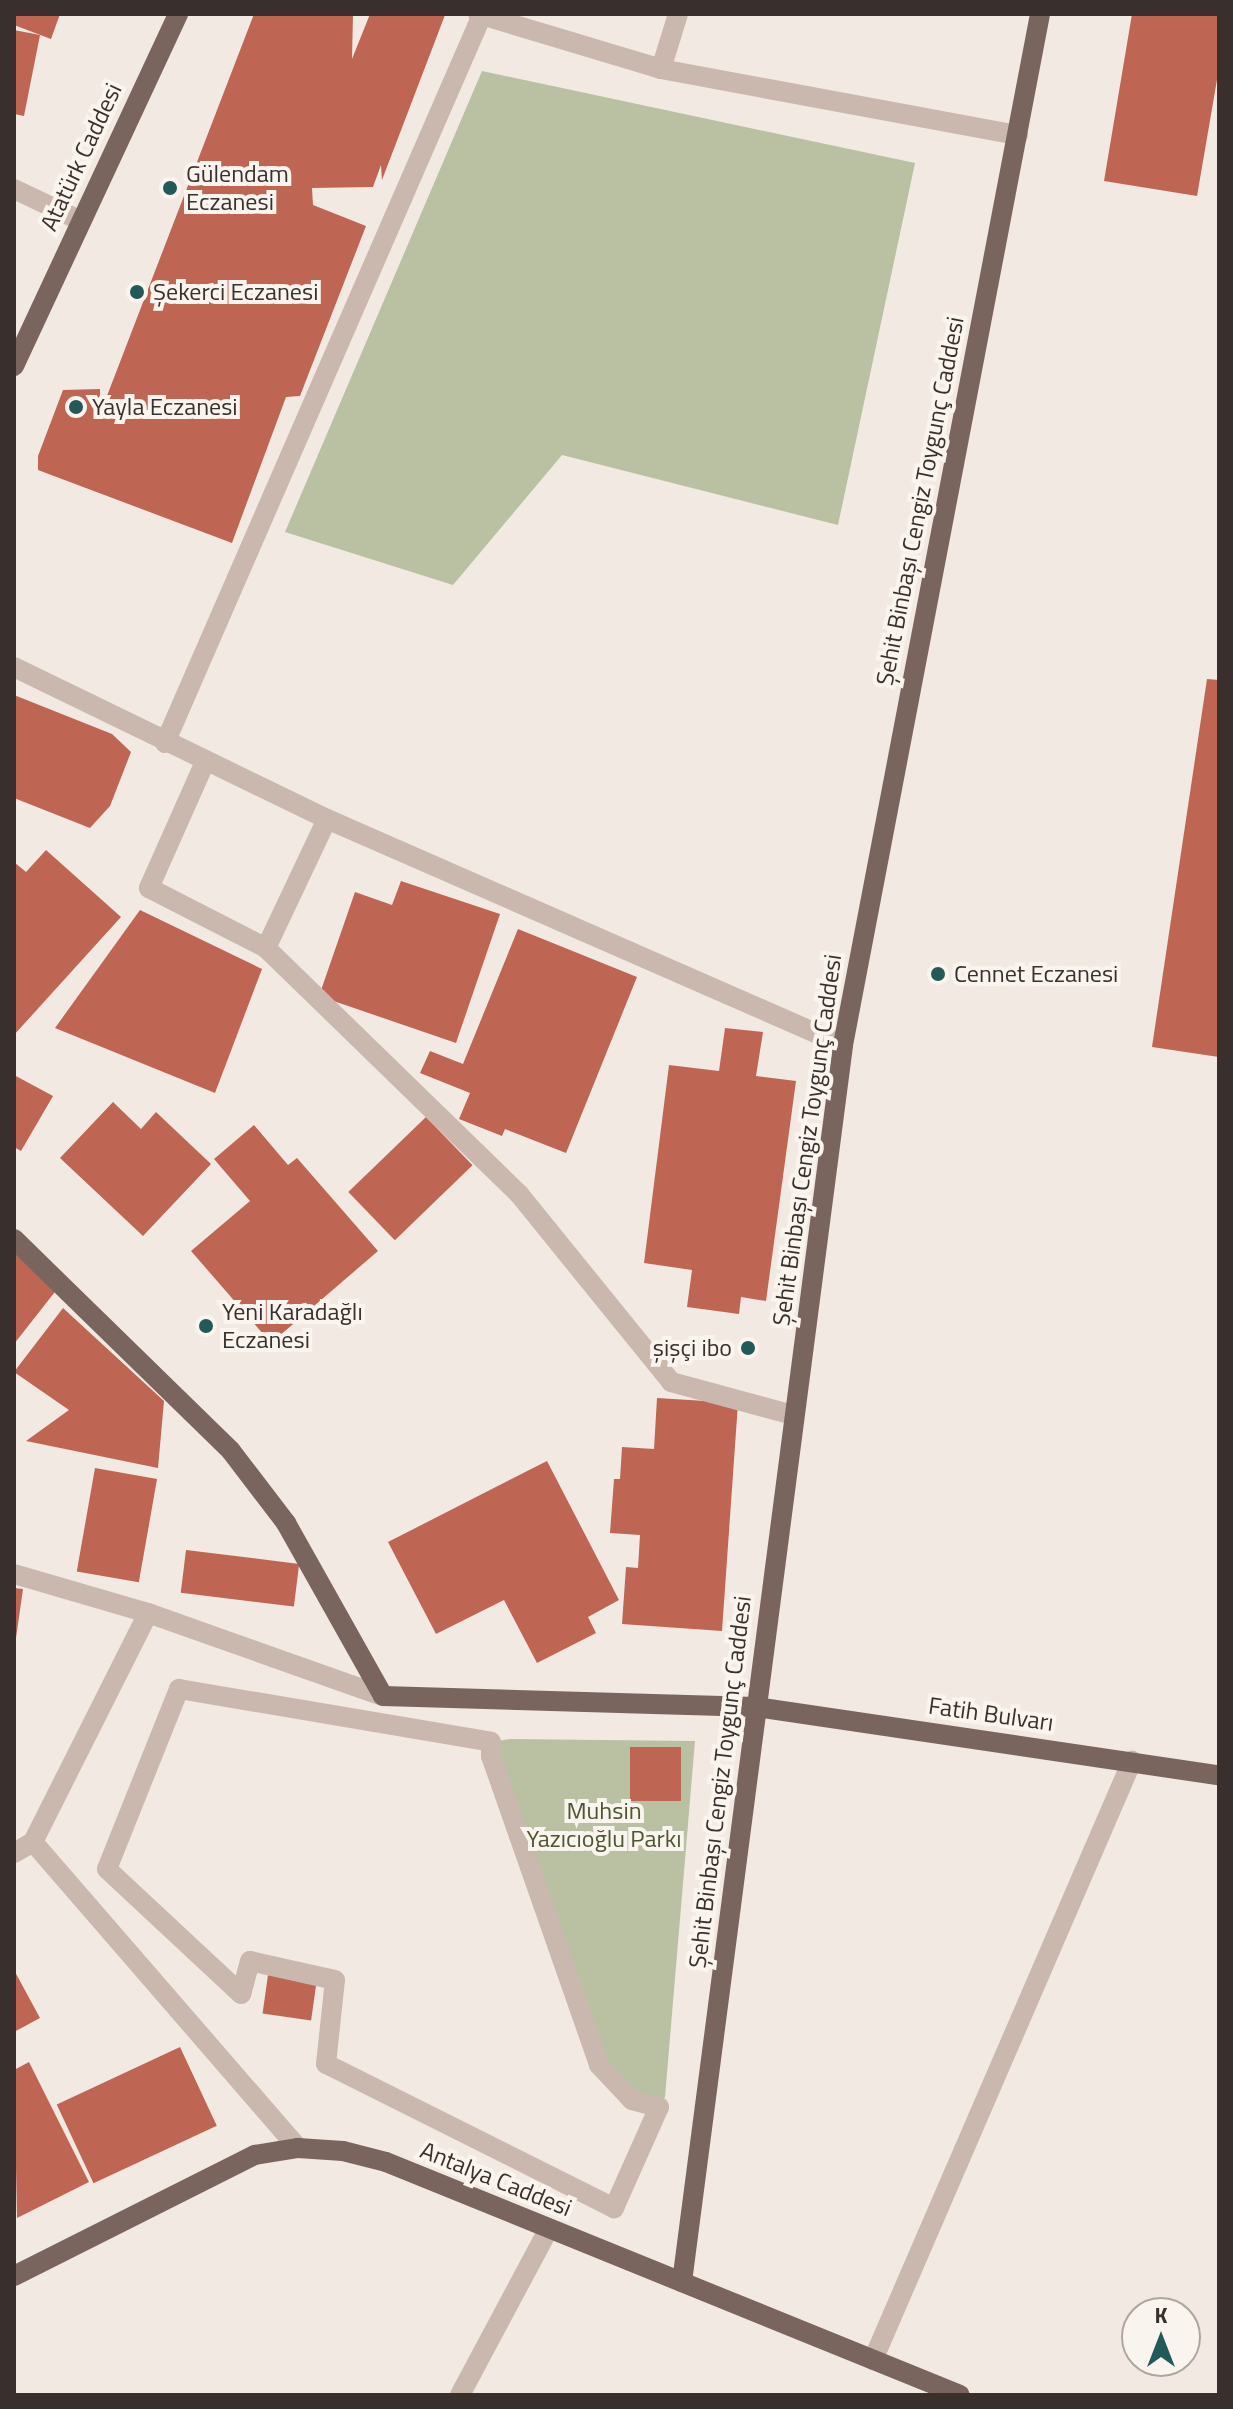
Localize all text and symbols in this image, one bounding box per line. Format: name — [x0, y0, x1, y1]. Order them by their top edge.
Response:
street label: Atatürk Caddesi — [34, 79, 128, 235]
place label: Gülendam Eczanesi — [186, 160, 289, 216]
marker: Gülendam Eczanesi — [161, 179, 179, 197]
place label: Şekerci Eczanesi — [153, 278, 318, 306]
marker: Şekerci Eczanesi — [128, 283, 146, 301]
street label: Şehit Binbaşı Cengiz Toygunç Caddesi — [870, 314, 970, 688]
place label: Yayla Eczanesi — [92, 393, 238, 421]
marker: Yayla Eczanesi — [67, 398, 85, 416]
street label: Şehit Binbaşı Cengiz Toygunç Caddesi — [767, 952, 847, 1328]
place label: Cennet Eczanesi — [954, 960, 1118, 988]
marker: Cennet Eczanesi — [929, 965, 947, 983]
place label: Yeni Karadağlı Eczanesi — [222, 1298, 363, 1354]
marker: Yeni Karadağlı Eczanesi — [197, 1317, 215, 1335]
place label: şişçi ibo — [653, 1334, 732, 1362]
marker: şişçi ibo — [739, 1339, 757, 1357]
street label: Şehit Binbaşı Cengiz Toygunç Caddesi — [683, 1594, 757, 1970]
street label: Fatih Bulvarı — [927, 1691, 1055, 1737]
park label: Muhsin Yazıcıoğlu Parkı — [526, 1797, 682, 1853]
street label: Antalya Caddesi — [416, 2136, 576, 2222]
north arrow — [1121, 2297, 1201, 2377]
text: K — [1154, 2298, 1168, 2332]

